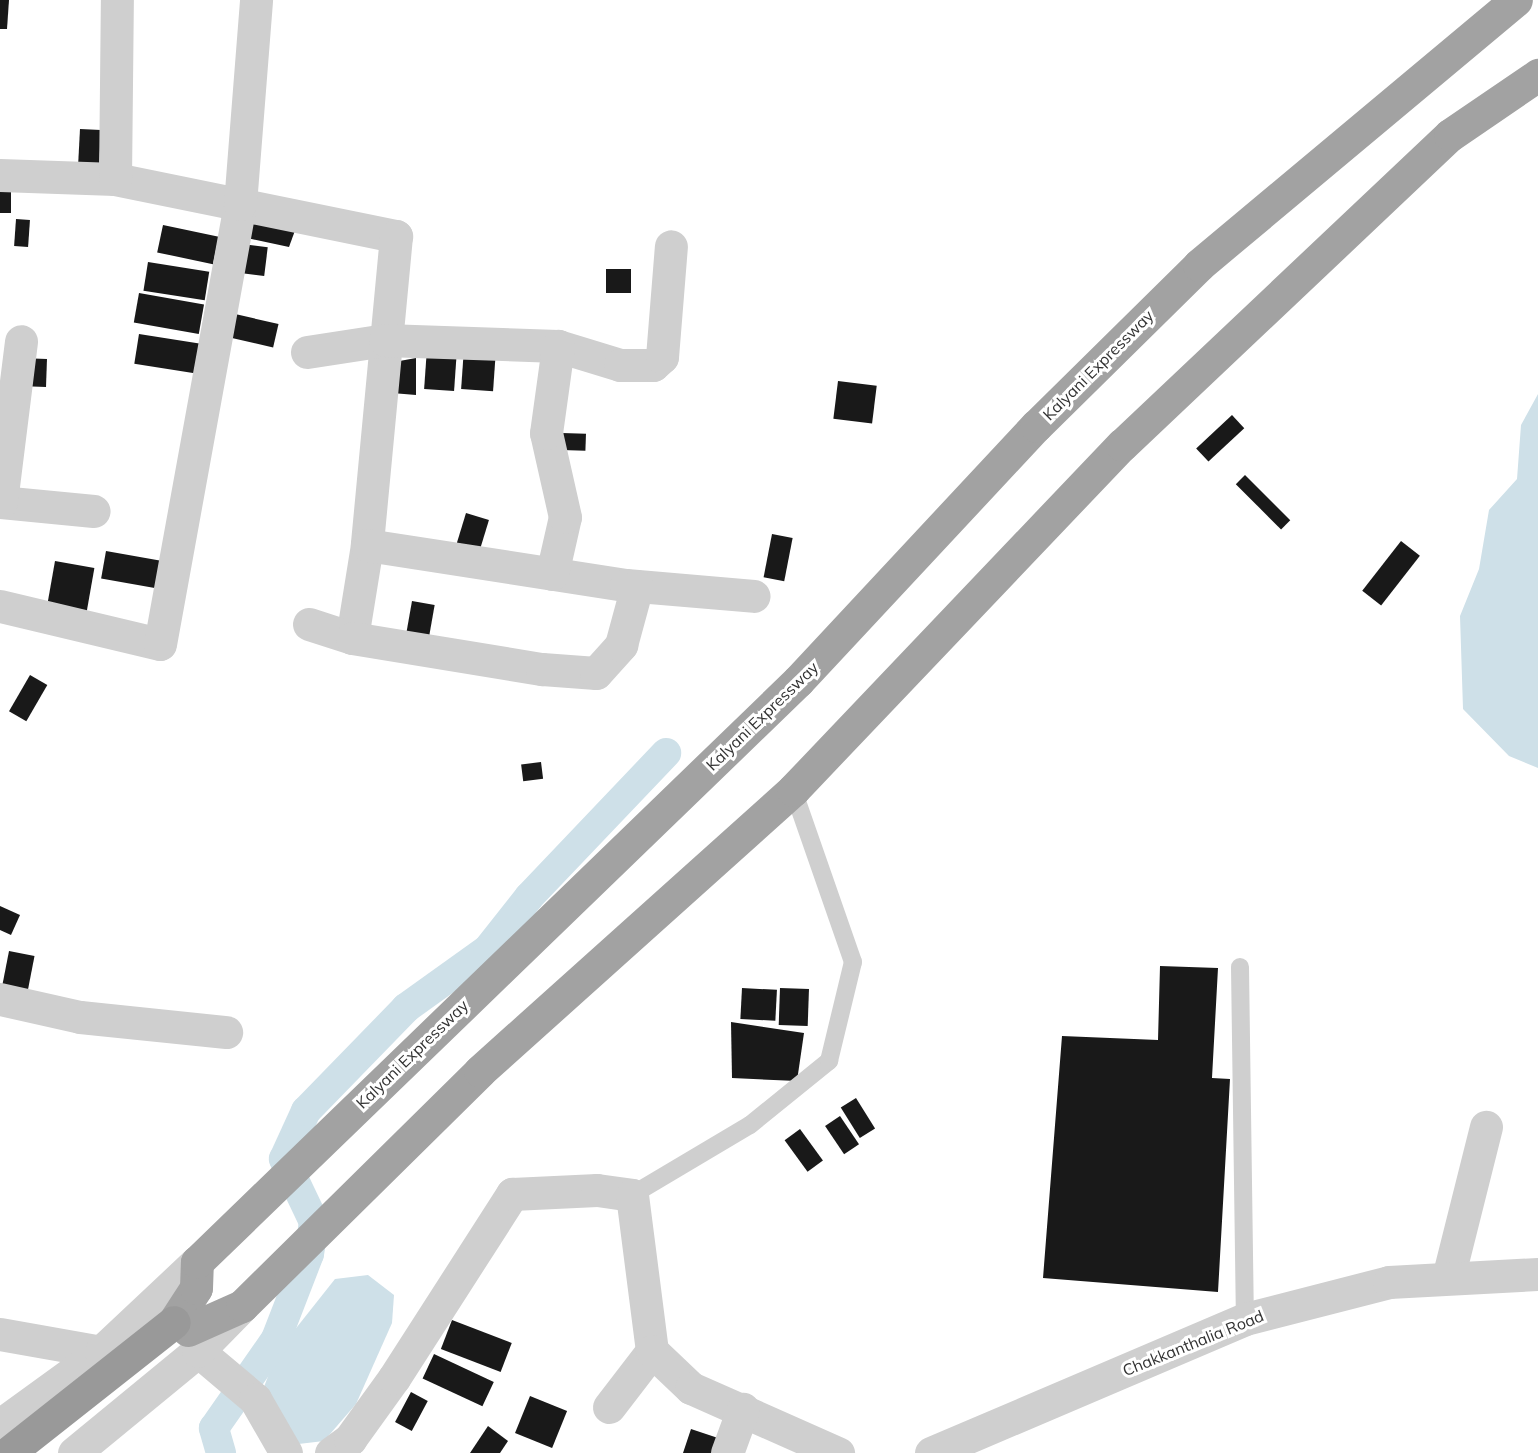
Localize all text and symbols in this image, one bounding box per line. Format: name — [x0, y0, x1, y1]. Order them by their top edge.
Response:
street label: Kalyani Expressway — [1039, 306, 1157, 424]
street label: Kalyani Expressway — [702, 658, 822, 774]
street label: Kalyani Expressway — [352, 996, 472, 1112]
street label: Chakkanthalia Road — [1120, 1306, 1266, 1380]

